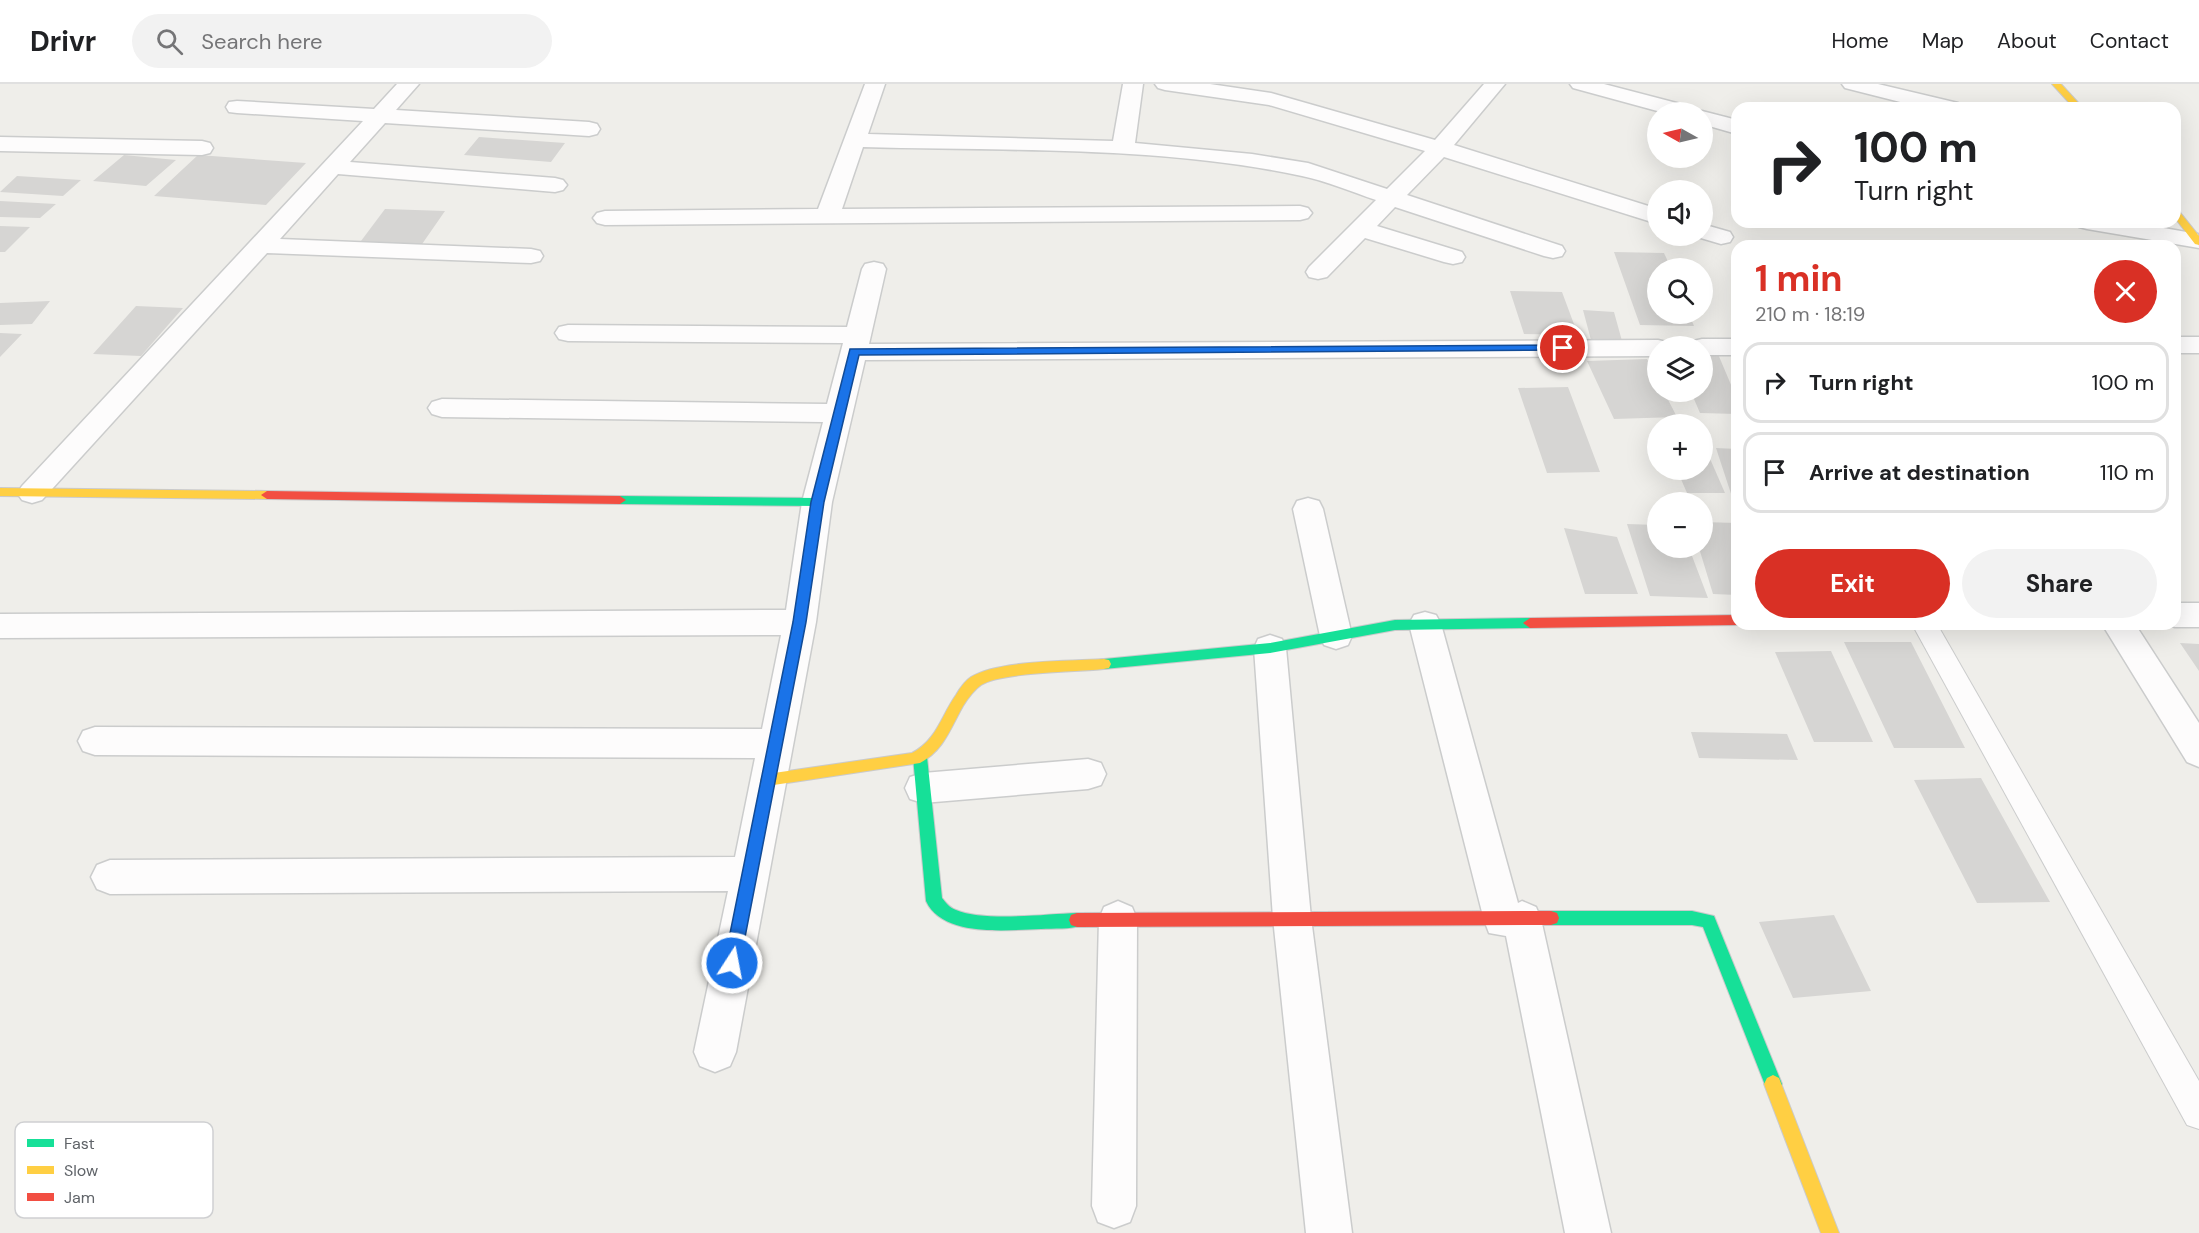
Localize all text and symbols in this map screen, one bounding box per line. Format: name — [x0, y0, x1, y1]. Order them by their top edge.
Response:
search box — [132, 14, 552, 68]
text: Drivr — [30, 23, 96, 60]
icon: search — [153, 25, 186, 58]
text: Search here — [201, 27, 323, 56]
text: Home — [1831, 27, 1889, 55]
text: Map — [1922, 27, 1964, 55]
text: About — [1997, 27, 2057, 55]
text: Contact — [2090, 27, 2169, 55]
north arrow — [1647, 102, 1713, 168]
map controls — [1647, 102, 1713, 558]
text: 100 m — [1854, 120, 1978, 175]
icon: right — [1755, 126, 1833, 204]
text: Turn right — [1854, 173, 1974, 208]
button: sound — [1647, 180, 1713, 246]
text: 1 min — [1755, 255, 1843, 302]
button: search — [1647, 258, 1713, 324]
button: close — [2094, 260, 2157, 323]
text: 210 m · 18:19 — [1755, 301, 1865, 327]
pin — [1537, 322, 1588, 373]
icon: arrive — [1546, 331, 1579, 364]
button: layers — [1647, 336, 1713, 402]
icon: right — [1758, 366, 1791, 399]
text: Turn right — [1809, 368, 1914, 397]
text: 100 m — [2092, 368, 2154, 397]
button: + — [1647, 414, 1713, 480]
icon: arrive — [1758, 456, 1791, 489]
text: Arrive at destination — [1809, 458, 2030, 487]
text: 110 m — [2100, 458, 2154, 487]
button: − — [1647, 492, 1713, 558]
button: Exit — [1755, 549, 1950, 618]
button: Share — [1962, 549, 2157, 618]
position arrow — [700, 931, 764, 995]
legend — [15, 1122, 213, 1218]
text: Fast — [64, 1133, 95, 1154]
text: Slow — [64, 1160, 98, 1181]
text: Jam — [64, 1187, 95, 1208]

